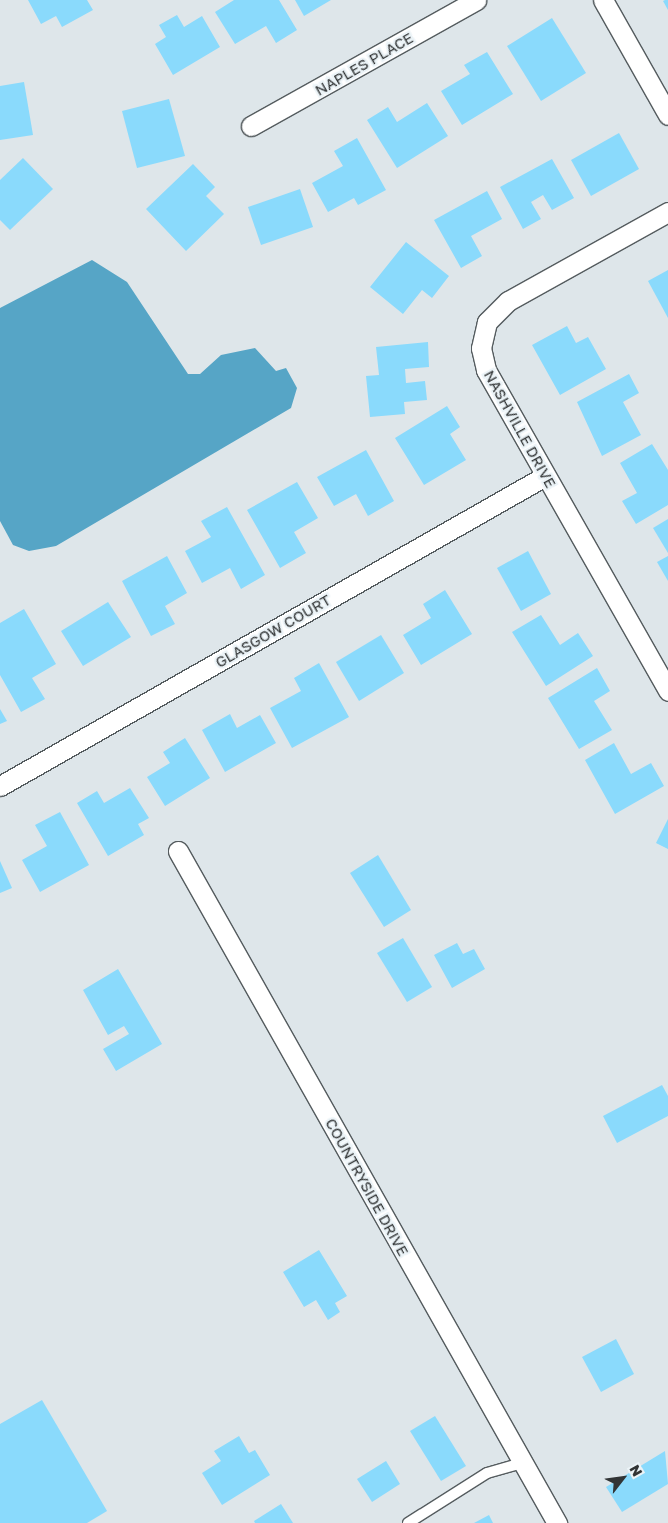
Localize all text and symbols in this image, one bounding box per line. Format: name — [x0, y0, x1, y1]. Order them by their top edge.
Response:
street label: NAPLES PLACE — [312, 29, 416, 99]
street label: NASHVILLE DRIVE — [480, 367, 560, 491]
street label: GLASGOW COURT — [212, 591, 334, 671]
street label: COUNTRYSIDE DRIVE — [322, 1115, 412, 1259]
north arrow — [598, 1453, 648, 1503]
text: N — [626, 1461, 646, 1479]

